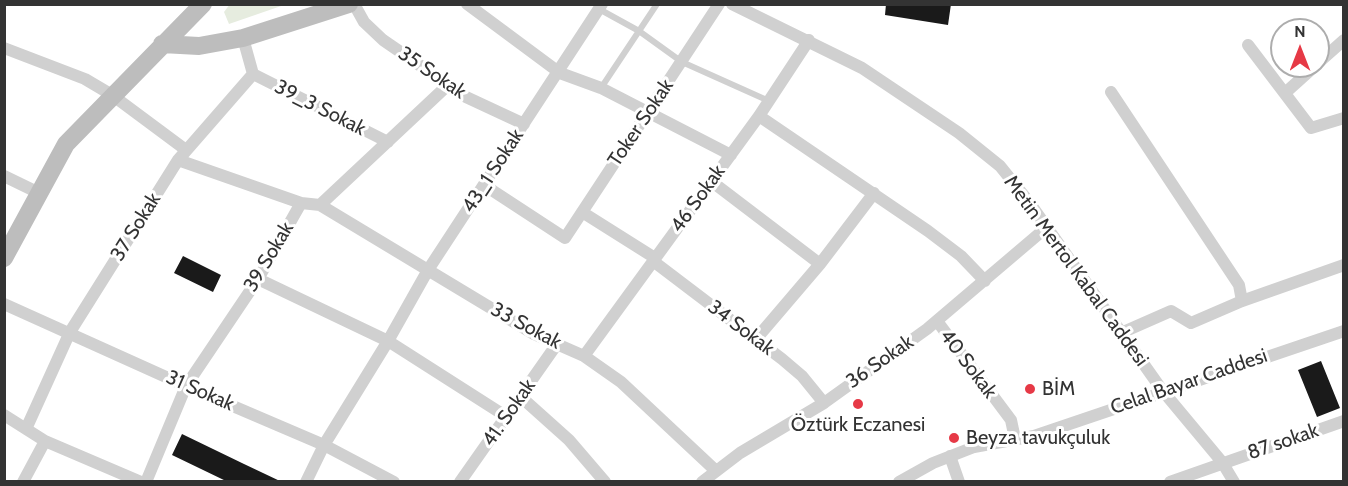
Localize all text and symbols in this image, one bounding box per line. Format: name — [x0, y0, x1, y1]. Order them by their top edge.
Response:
north arrow — [1270, 18, 1330, 78]
text: N — [1294, 22, 1306, 41]
street label: 35 Sokak — [394, 42, 470, 104]
street label: 39_3 Sokak — [270, 75, 370, 141]
street label: Toker Sokak — [603, 75, 679, 171]
street label: 43_1 Sokak — [457, 125, 529, 217]
street label: 46 Sokak — [666, 161, 730, 237]
street label: Metin Mertol Kabal Caddesi — [999, 171, 1153, 371]
street label: 37 Sokak — [106, 189, 166, 265]
street label: 39 Sokak — [239, 218, 299, 296]
street label: 34 Sokak — [703, 295, 779, 361]
street label: 33 Sokak — [487, 298, 565, 354]
street label: 40 Sokak — [934, 325, 1002, 403]
street label: 36 Sokak — [842, 330, 918, 394]
street label: Celal Bayar Caddesi — [1107, 344, 1271, 420]
street label: 31 Sokak — [162, 365, 238, 417]
street label: 41. Sokak — [477, 375, 541, 451]
place label: BİM — [1042, 377, 1075, 401]
marker: BİM — [1023, 382, 1037, 396]
marker: Öztürk Eczanesi — [851, 397, 865, 411]
place label: Öztürk Eczanesi — [791, 413, 925, 437]
street label: 87 sokak — [1244, 419, 1322, 465]
place label: Beyza tavukçuluk — [966, 426, 1110, 450]
marker: Beyza tavukçuluk — [947, 431, 961, 445]

